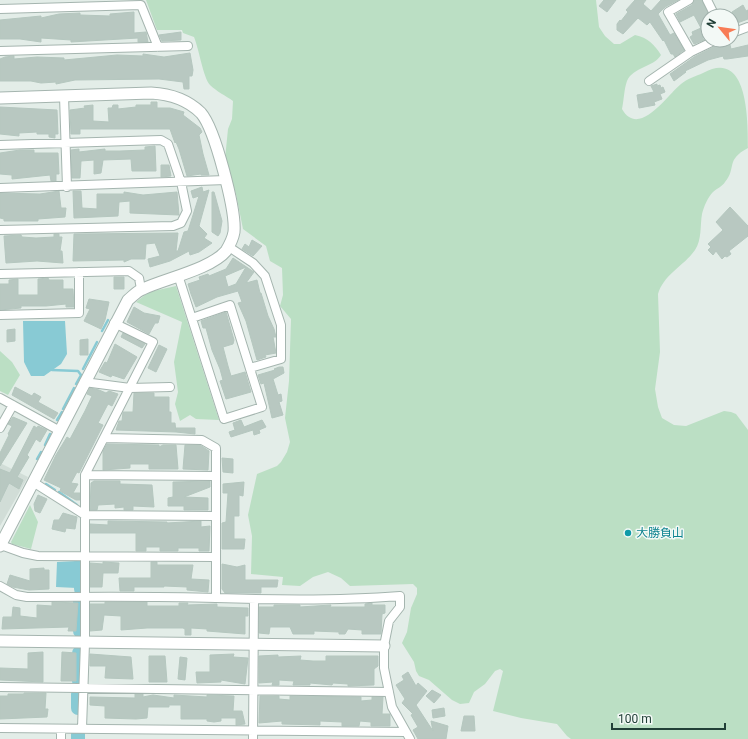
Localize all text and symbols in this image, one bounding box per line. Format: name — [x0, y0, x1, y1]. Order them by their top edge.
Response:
north arrow — [700, 8, 740, 48]
text: N — [704, 17, 719, 30]
place label: 大勝負山 — [636, 526, 684, 540]
marker: 大勝負山 — [623, 528, 633, 538]
scale bar — [612, 705, 725, 731]
text: 100 m — [618, 712, 652, 726]

